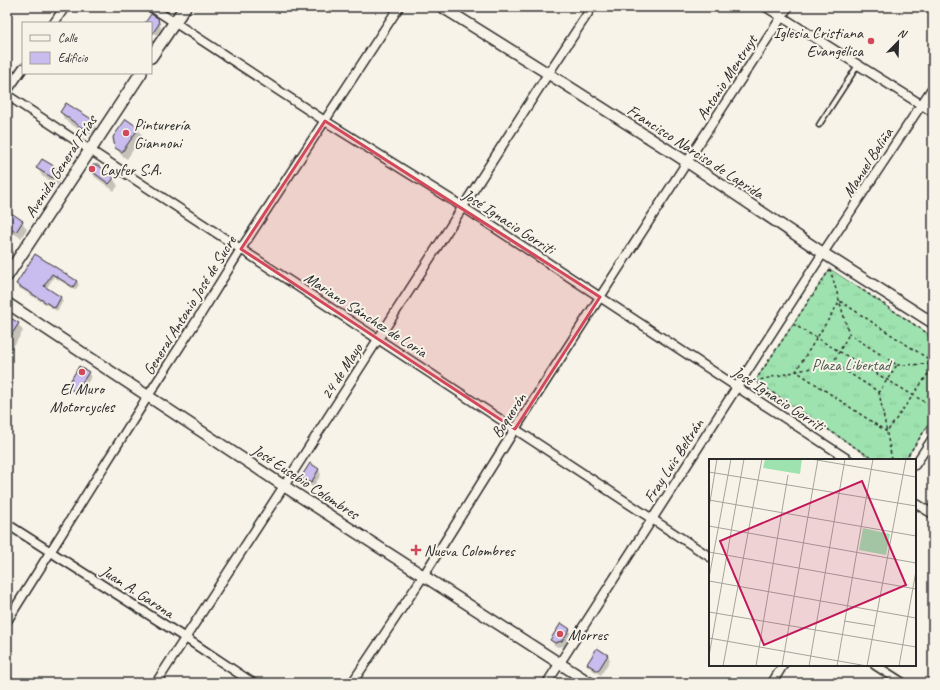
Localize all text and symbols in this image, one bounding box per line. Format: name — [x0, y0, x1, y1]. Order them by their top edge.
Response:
legend — [22, 22, 152, 74]
north arrow — [878, 22, 918, 62]
place label: Iglesia Cristiana Evangélica — [773, 23, 865, 61]
text: N — [896, 25, 910, 41]
text: Calle — [58, 30, 78, 46]
street label: Antonio Mentruyt — [692, 30, 763, 124]
marker: Iglesia Cristiana Evangélica — [866, 36, 876, 46]
text: Edificio — [58, 50, 88, 66]
street label: Francisco Narciso de Laprida — [623, 100, 768, 204]
street label: Avenida General Frías — [20, 110, 102, 221]
place label: Pinturería Giannoni — [134, 115, 191, 153]
street label: Manuel Baliña — [838, 123, 898, 201]
marker: Pinturería Giannoni — [121, 128, 131, 138]
place label: Cayfer S.A. — [100, 160, 162, 180]
marker: Cayfer S.A. — [87, 164, 97, 174]
street label: José Ignacio Gorriti — [458, 184, 560, 260]
street label: General Antonio José de Sucre — [139, 231, 242, 379]
street label: Mariano Sánchez de Loria — [300, 268, 432, 363]
street label: 24 de Mayo — [316, 339, 368, 403]
park label: Plaza Libertad — [812, 355, 893, 375]
street label: José Ignacio Gorriti — [728, 361, 830, 437]
marker: El Muro Motorcycles — [77, 367, 87, 377]
place label: El Muro Motorcycles — [50, 379, 116, 417]
street label: Boquerón — [487, 389, 531, 442]
street label: Fray Luis Beltrán — [639, 414, 709, 506]
street label: José Eusebio Colombres — [247, 439, 364, 525]
inset map — [709, 459, 916, 666]
place label: Nueva Colombres — [424, 541, 516, 561]
marker: Nueva Colombres — [411, 545, 421, 555]
street label: Juan A. Garona — [96, 560, 179, 624]
place label: Morres — [568, 625, 609, 645]
marker: Morres — [555, 629, 565, 639]

